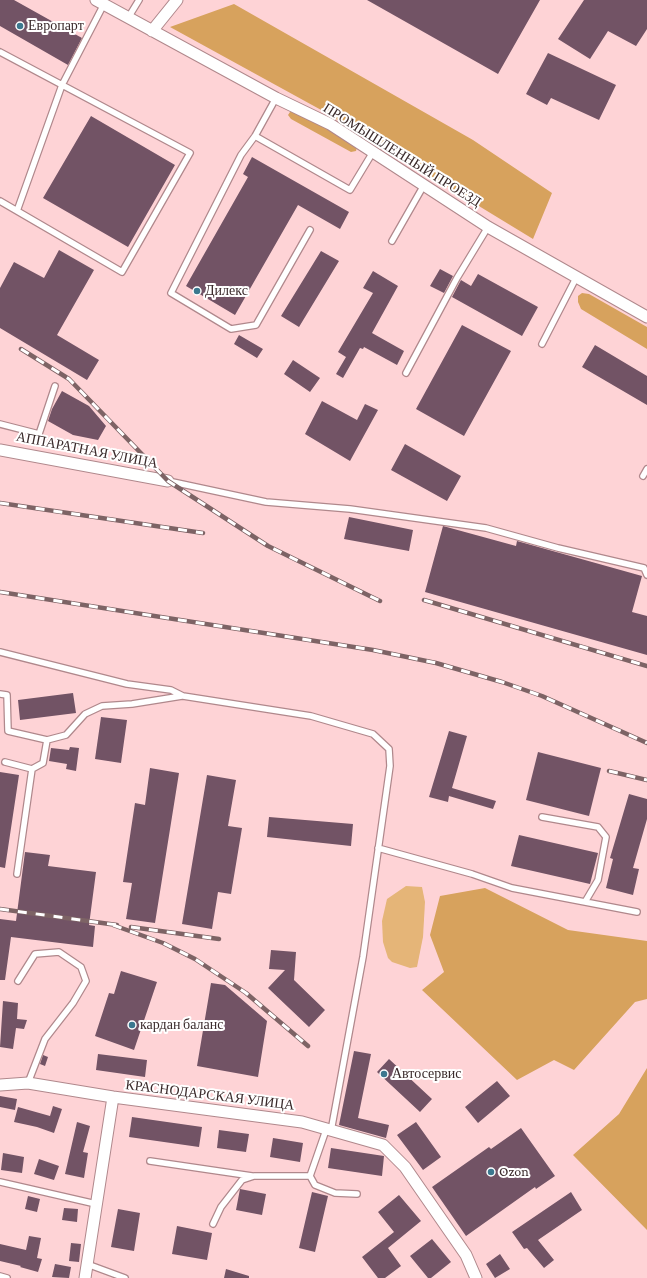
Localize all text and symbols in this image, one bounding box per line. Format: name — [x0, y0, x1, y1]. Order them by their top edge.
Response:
place label: Европарт — [28, 18, 84, 34]
marker: Европарт — [15, 21, 25, 31]
street label: ПРОМЫШЛЕННЫЙ ПРОЕЗД — [320, 99, 484, 211]
place label: Дилекс — [205, 283, 248, 299]
marker: Дилекс — [192, 286, 202, 296]
street label: АППАРАТНАЯ УЛИЦА — [15, 428, 159, 472]
place label: кардан баланс — [140, 1017, 223, 1033]
marker: кардан баланс — [127, 1020, 137, 1030]
place label: Автосервис — [392, 1066, 462, 1082]
marker: Автосервис — [379, 1069, 389, 1079]
street label: КРАСНОДАРСКАЯ УЛИЦА — [125, 1076, 295, 1114]
place label: Ozon — [499, 1164, 529, 1180]
marker: Ozon — [486, 1167, 496, 1177]

